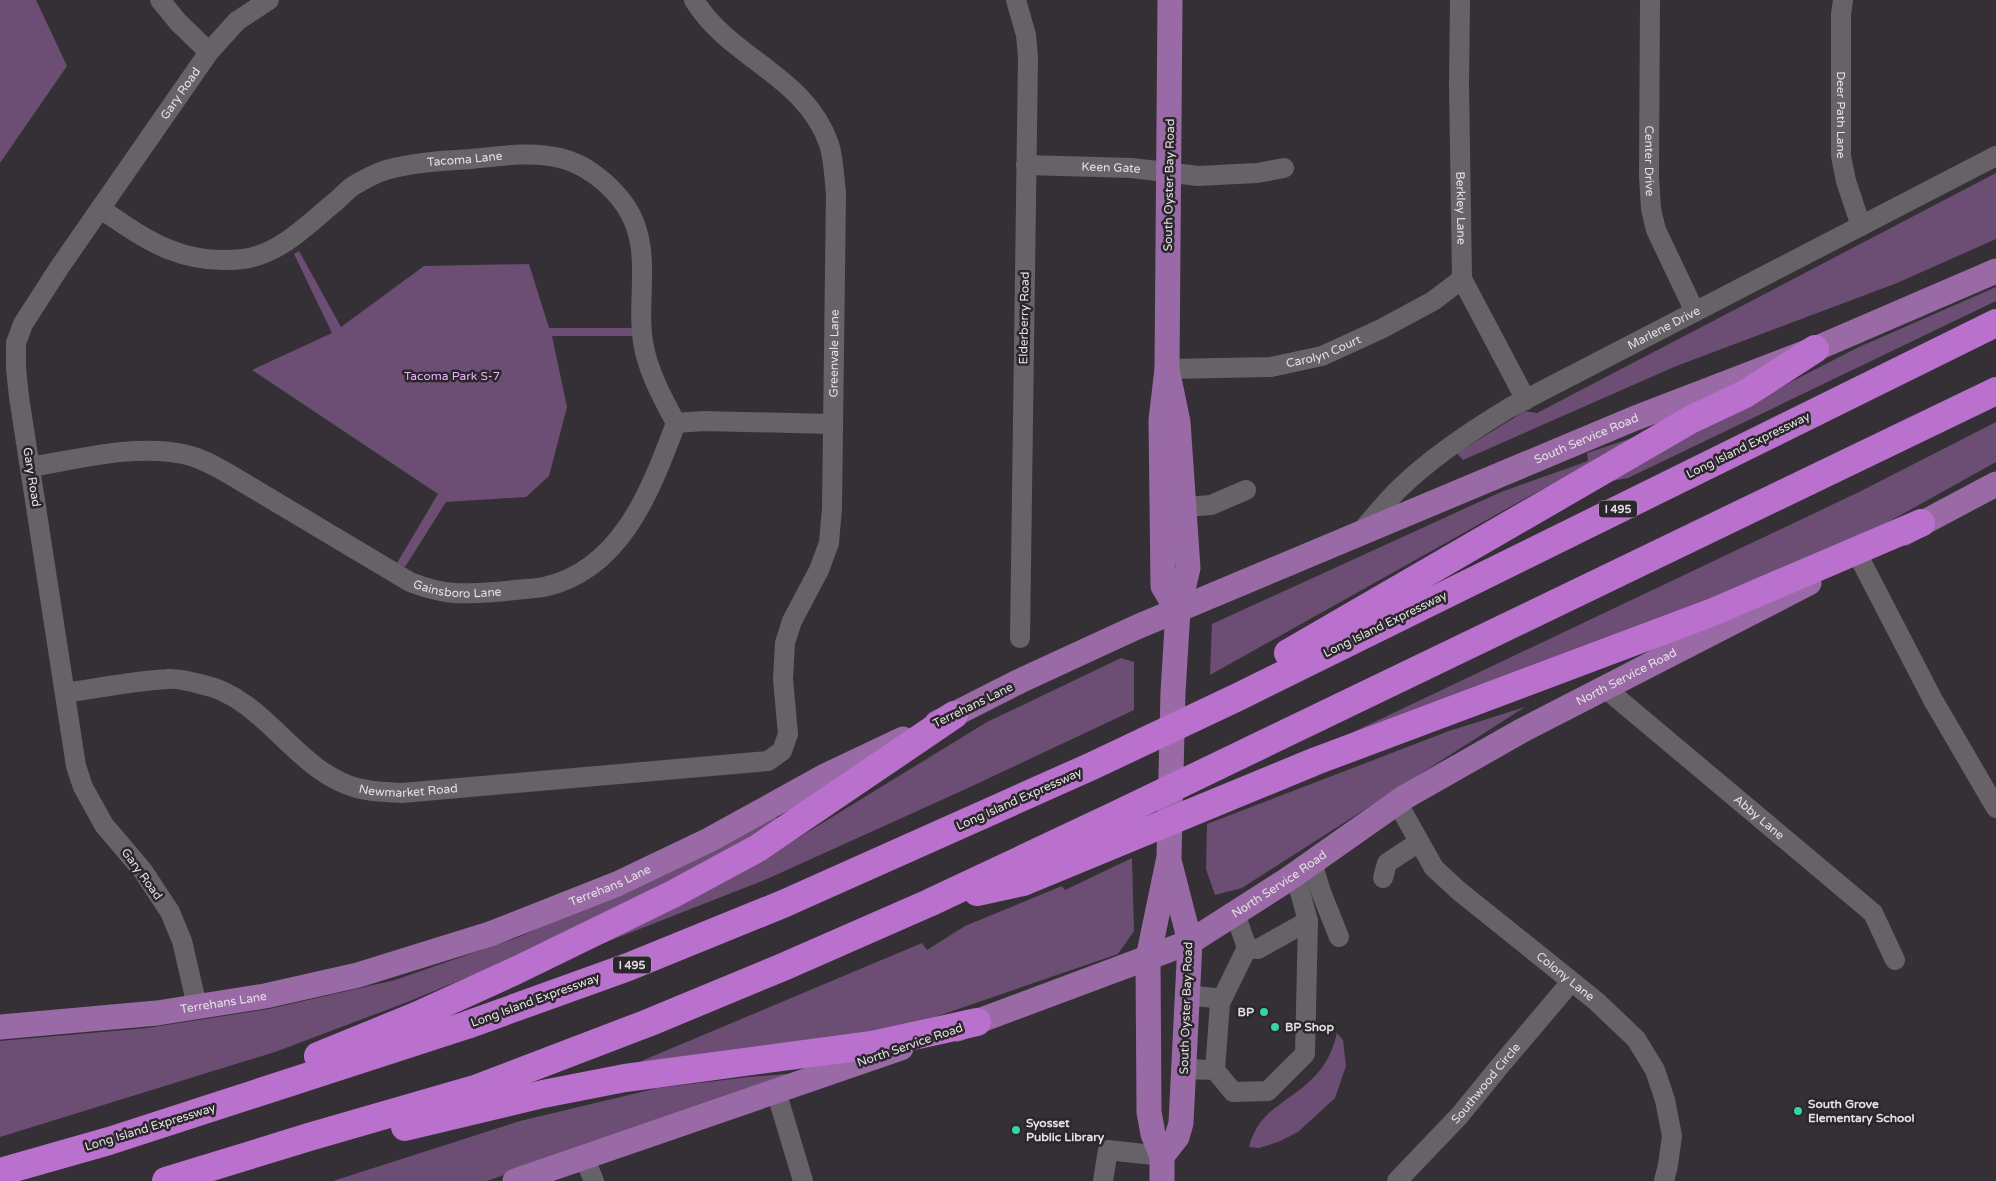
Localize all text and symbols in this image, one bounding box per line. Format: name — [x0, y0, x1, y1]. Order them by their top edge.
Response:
street label: Gary Road — [157, 65, 203, 122]
street label: Deer Path Lane — [1834, 71, 1848, 159]
street label: South Oyster Bay Road — [1161, 119, 1177, 251]
street label: Center Drive — [1642, 126, 1657, 197]
street label: Tacoma Lane — [426, 149, 503, 169]
street label: Keen Gate — [1081, 160, 1141, 176]
street label: Berkley Lane — [1453, 171, 1468, 245]
street label: Elderberry Road — [1016, 271, 1032, 365]
street label: Marlene Drive — [1625, 303, 1703, 352]
street label: Greenvale Lane — [826, 309, 842, 397]
street label: Carolyn Court — [1285, 332, 1364, 371]
park label: Tacoma Park S-7 — [404, 369, 500, 383]
street label: Long Island Expressway — [1684, 409, 1813, 481]
street label: South Service Road — [1532, 411, 1640, 467]
street label: Gary Road — [20, 446, 44, 508]
road number: I 495 — [1599, 500, 1637, 518]
street label: Gainsboro Lane — [411, 577, 502, 600]
street label: Long Island Expressway — [1321, 588, 1450, 660]
street label: North Service Road — [1574, 645, 1679, 708]
street label: Terrehans Lane — [931, 680, 1015, 730]
street label: Long Island Expressway — [954, 765, 1084, 833]
street label: Newmarket Road — [358, 781, 458, 800]
street label: Abby Lane — [1731, 792, 1787, 842]
street label: Gary Road — [119, 846, 165, 902]
street label: North Service Road — [1229, 847, 1329, 921]
street label: Terrehans Lane — [567, 862, 653, 909]
street label: South Oyster Bay Road — [1177, 941, 1195, 1075]
street label: Colony Lane — [1534, 949, 1597, 1004]
road number: I 495 — [613, 956, 651, 974]
street label: Long Island Expressway — [469, 970, 602, 1030]
street label: Terrehans Lane — [179, 989, 268, 1016]
place label: BP — [1238, 1005, 1254, 1019]
marker: BP — [1258, 1006, 1270, 1018]
street label: North Service Road — [855, 1020, 965, 1070]
place label: BP Shop — [1285, 1020, 1334, 1035]
marker: BP Shop — [1269, 1021, 1281, 1033]
street label: Southwood Circle — [1448, 1040, 1523, 1127]
place label: South Grove Elementary School — [1808, 1097, 1915, 1126]
street label: Long Island Expressway — [83, 1100, 218, 1154]
marker: South Grove Elementary School — [1792, 1105, 1804, 1117]
place label: Syosset Public Library — [1026, 1116, 1105, 1145]
marker: Syosset Public Library — [1010, 1124, 1022, 1136]

